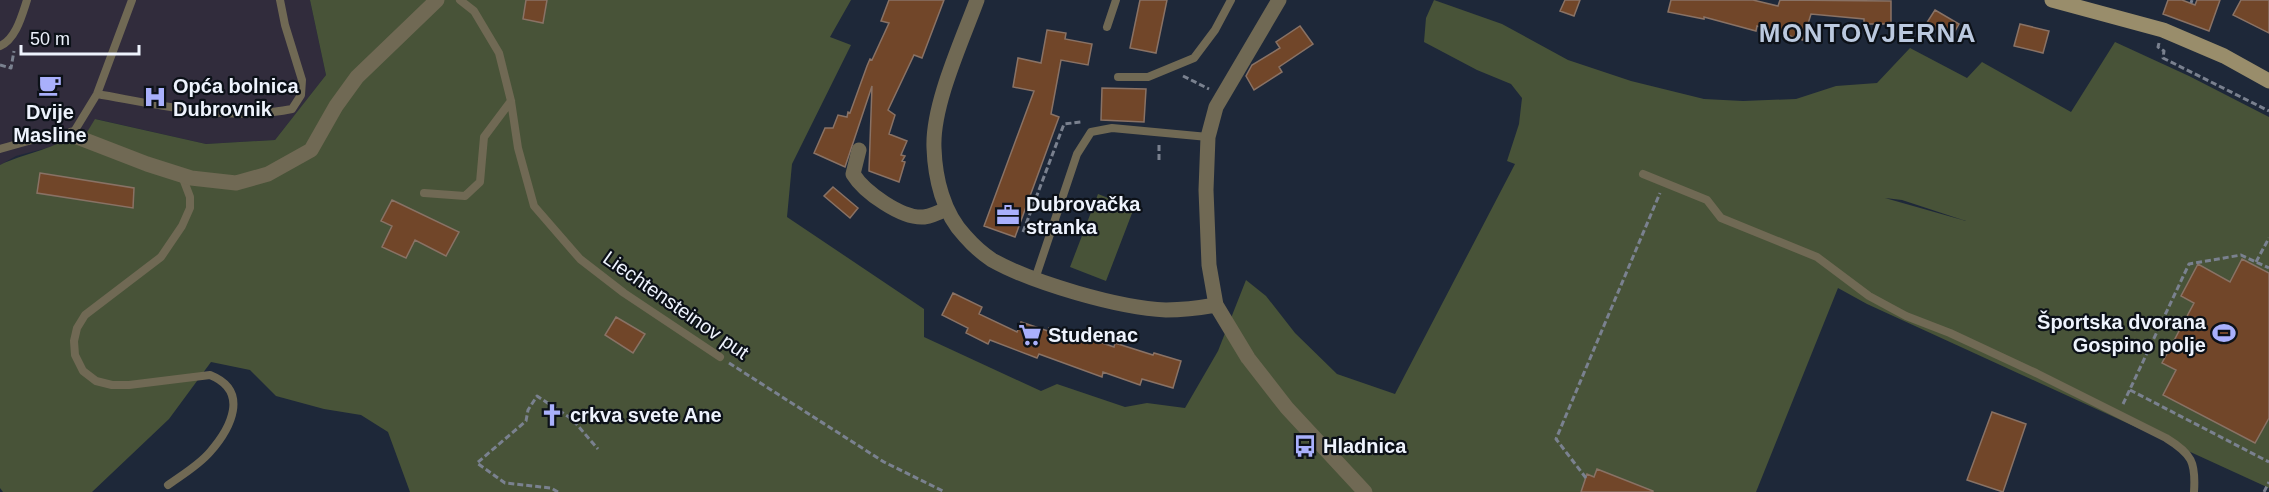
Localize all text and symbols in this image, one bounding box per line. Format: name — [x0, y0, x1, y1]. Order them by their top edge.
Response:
scale bar — [21, 18, 140, 56]
district label: MONTOVJERNA — [1759, 18, 1977, 48]
text: 50 m — [30, 29, 70, 49]
cafe icon: Dvije Masline — [37, 72, 63, 98]
place label: Opća bolnica Dubrovnik — [173, 75, 299, 120]
hospital icon: Opća bolnica Dubrovnik — [142, 84, 168, 110]
place label: Dvije Masline — [13, 101, 87, 146]
place label: Dubrovačka stranka — [1026, 193, 1141, 238]
office icon: Dubrovačka stranka — [995, 202, 1021, 228]
street label: Liechtensteinov put — [599, 247, 753, 364]
place label: Športska dvorana Gospino polje — [2037, 310, 2207, 356]
sports icon: Športska dvorana Gospino polje — [2211, 320, 2237, 346]
supermarket icon: Studenac — [1017, 322, 1043, 348]
place label: Studenac — [1048, 324, 1138, 346]
church icon: crkva svete Ane — [539, 402, 565, 428]
place label: crkva svete Ane — [570, 404, 722, 426]
bus stop icon: Hladnica — [1292, 433, 1318, 459]
place label: Hladnica — [1323, 435, 1407, 457]

